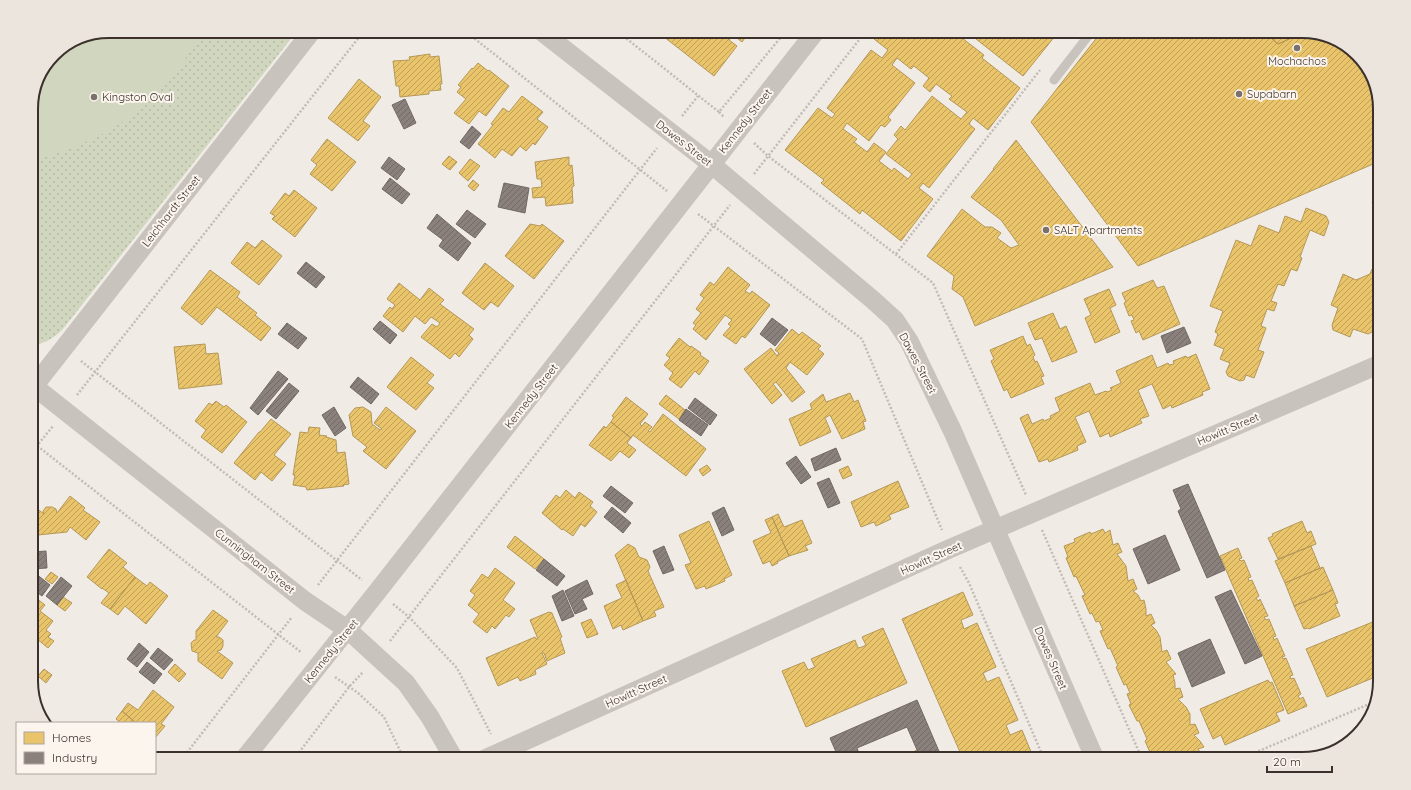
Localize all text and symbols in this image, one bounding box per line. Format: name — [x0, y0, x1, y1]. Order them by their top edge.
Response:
marker: Mochachos — [1292, 43, 1302, 53]
place label: Mochachos — [1268, 54, 1326, 68]
street label: Kennedy Street — [715, 86, 775, 156]
place label: Supabarn — [1247, 87, 1297, 101]
marker: Supabarn — [1234, 89, 1244, 99]
place label: Kingston Oval — [102, 90, 173, 104]
marker: Kingston Oval — [89, 92, 99, 102]
street label: Dawes Street — [653, 117, 715, 169]
street label: Leichhardt Street — [139, 172, 203, 249]
place label: SALT Apartments — [1054, 223, 1142, 237]
marker: SALT Apartments — [1041, 225, 1051, 235]
street label: Dawes Street — [896, 330, 940, 396]
street label: Kennedy Street — [501, 361, 561, 431]
street label: Howitt Street — [1195, 410, 1261, 448]
street label: Cunningham Street — [212, 525, 298, 597]
street label: Howitt Street — [898, 538, 964, 578]
street label: Kennedy Street — [301, 616, 361, 686]
street label: Dawes Street — [1031, 624, 1071, 692]
street label: Howitt Street — [603, 671, 669, 711]
legend — [16, 722, 156, 774]
text: Homes — [52, 730, 92, 745]
scale bar — [1267, 748, 1332, 774]
text: Industry — [52, 750, 97, 765]
text: 20 m — [1273, 754, 1301, 769]

